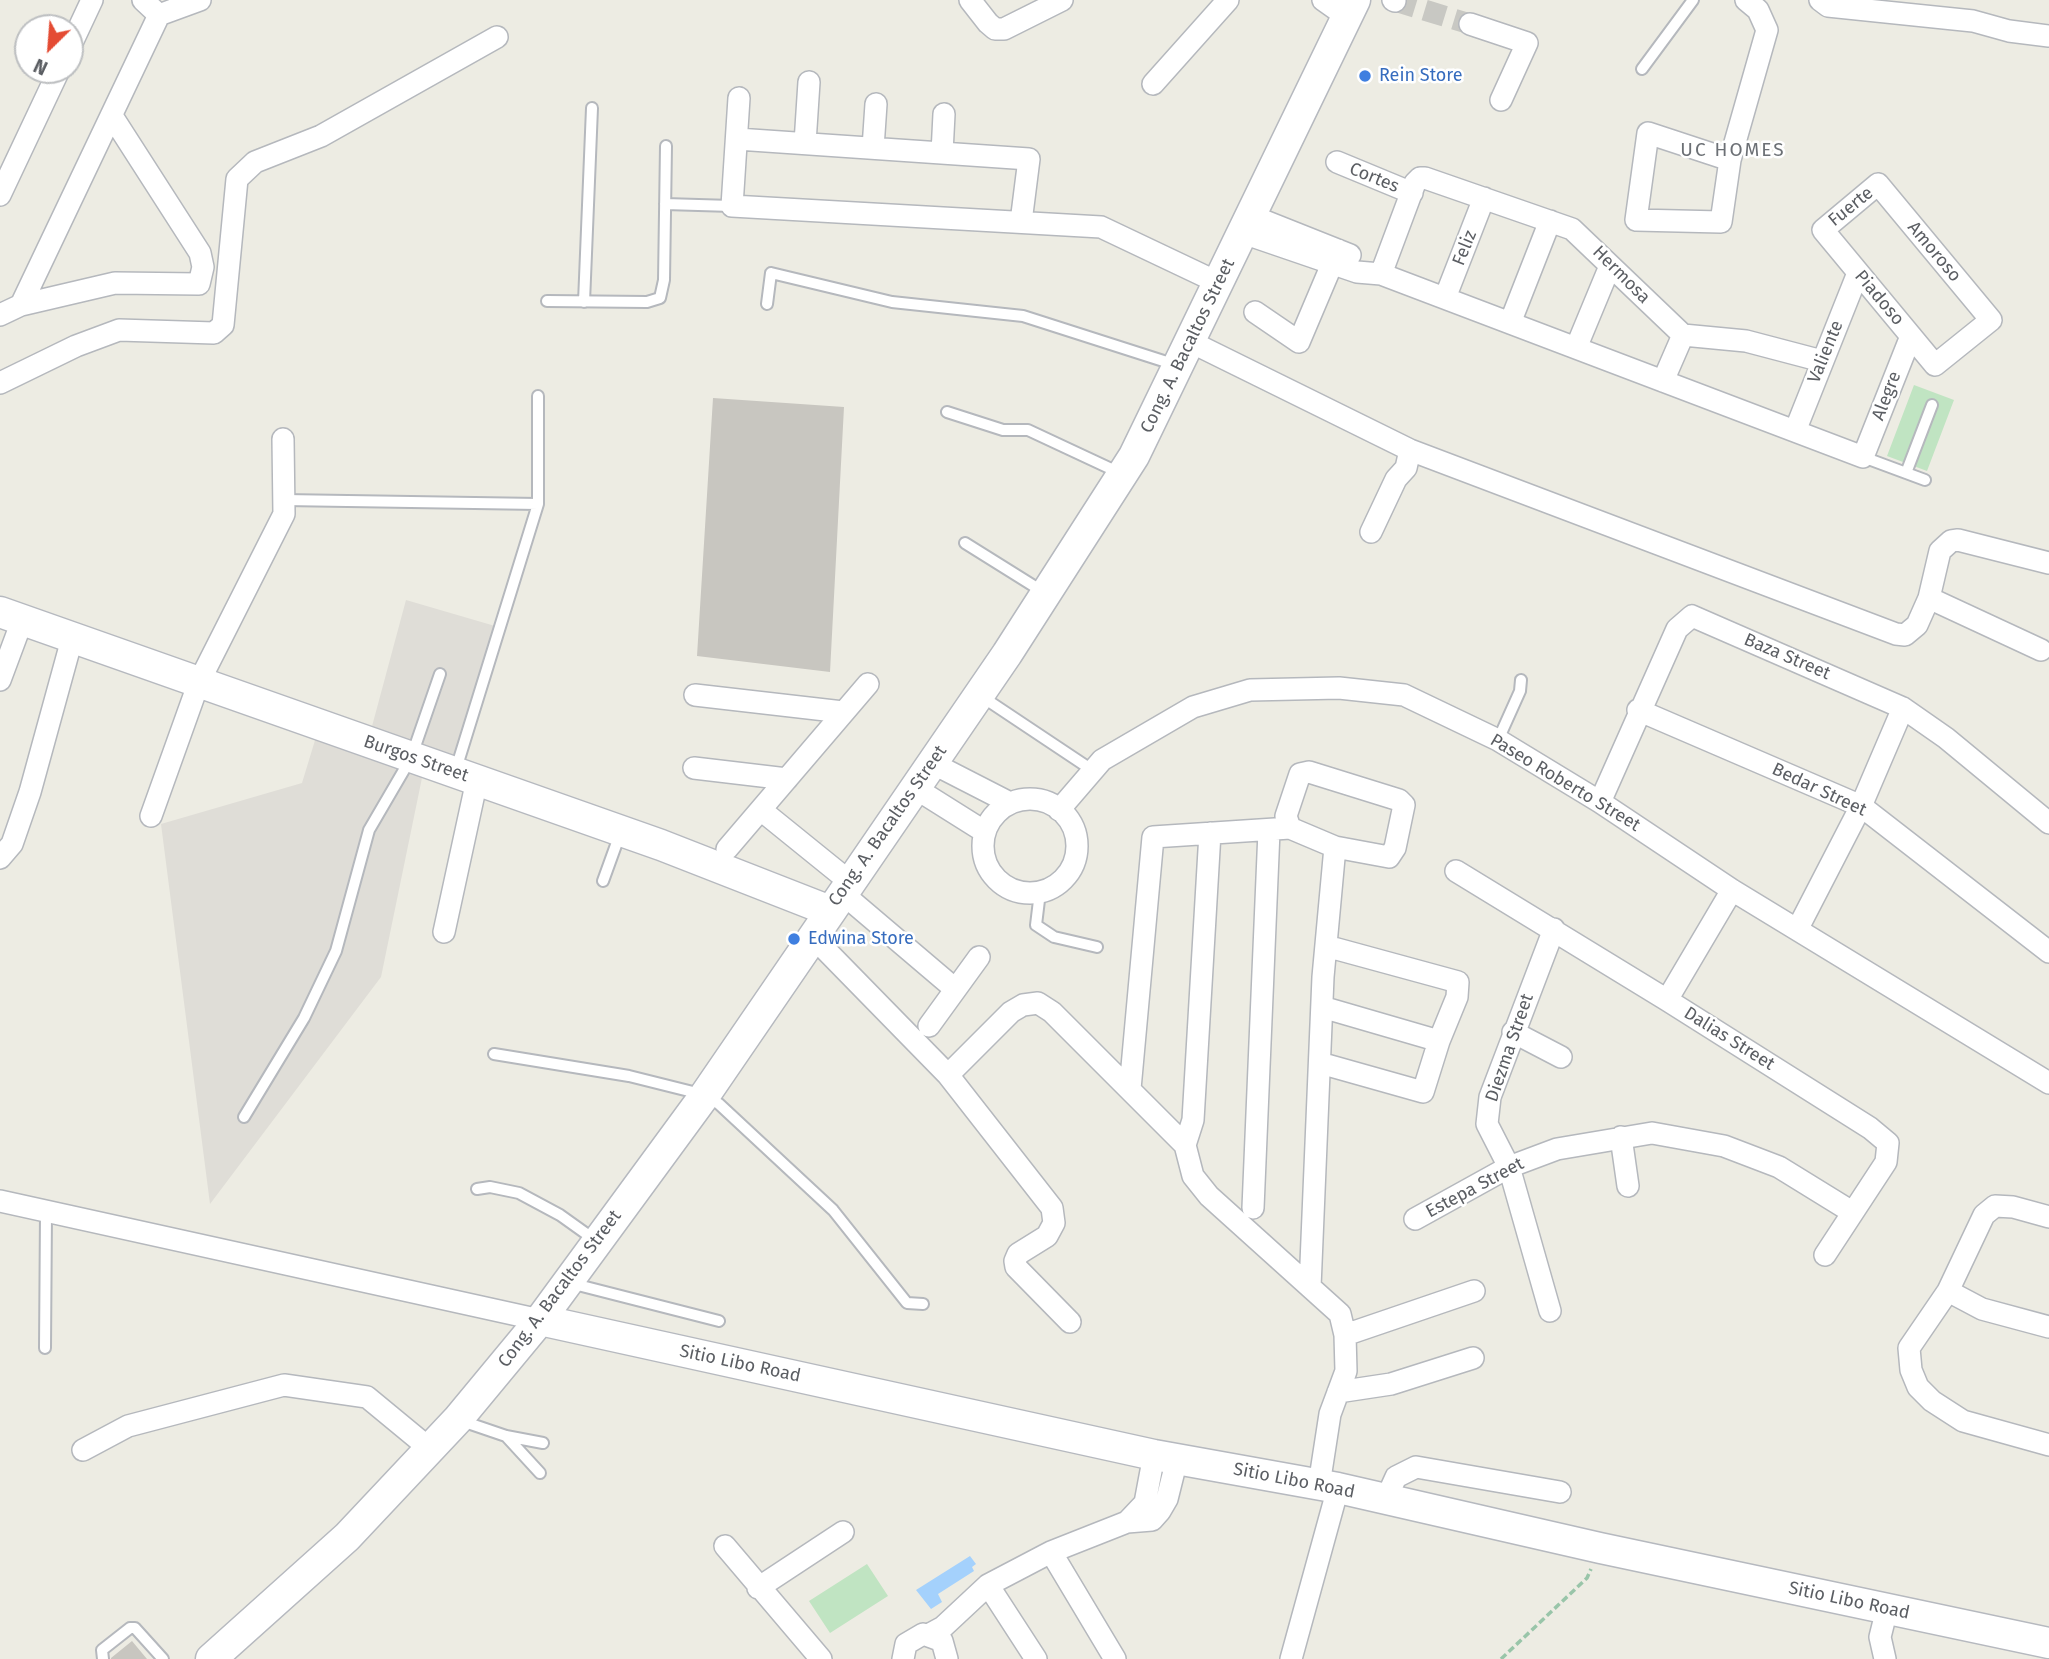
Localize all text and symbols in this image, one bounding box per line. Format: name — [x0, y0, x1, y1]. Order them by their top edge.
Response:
north arrow — [14, 14, 84, 84]
text: N — [30, 54, 51, 80]
place label: Rein Store — [1379, 65, 1463, 87]
marker: Rein Store — [1357, 68, 1373, 84]
district label: UC HOMES — [1681, 140, 1785, 162]
street label: Cortes — [1346, 158, 1402, 198]
street label: Fuerte — [1824, 182, 1878, 232]
street label: Amoroso — [1903, 217, 1965, 287]
street label: Feliz — [1448, 227, 1482, 269]
street label: Hermosa — [1588, 242, 1654, 308]
street label: Cong. A. Bacaltos Street — [1136, 255, 1240, 437]
street label: Piadoso — [1850, 266, 1908, 330]
street label: Valiente — [1804, 318, 1848, 386]
street label: Alegre — [1868, 368, 1906, 424]
street label: Baza Street — [1741, 629, 1833, 685]
street label: Paseo Roberto Street — [1486, 730, 1644, 836]
street label: Burgos Street — [361, 731, 471, 787]
street label: Cong. A. Bacaltos Street — [824, 741, 952, 911]
street label: Bedar Street — [1768, 759, 1870, 821]
place label: Edwina Store — [808, 928, 914, 950]
marker: Edwina Store — [786, 931, 802, 947]
street label: Diezma Street — [1481, 991, 1539, 1105]
street label: Dalias Street — [1680, 1003, 1778, 1075]
street label: Estepa Street — [1422, 1153, 1528, 1223]
street label: Cong. A. Bacaltos Street — [494, 1206, 626, 1372]
street label: Sitio Libo Road — [677, 1341, 803, 1387]
street label: Sitio Libo Road — [1231, 1459, 1357, 1503]
street label: Sitio Libo Road — [1786, 1578, 1912, 1624]

